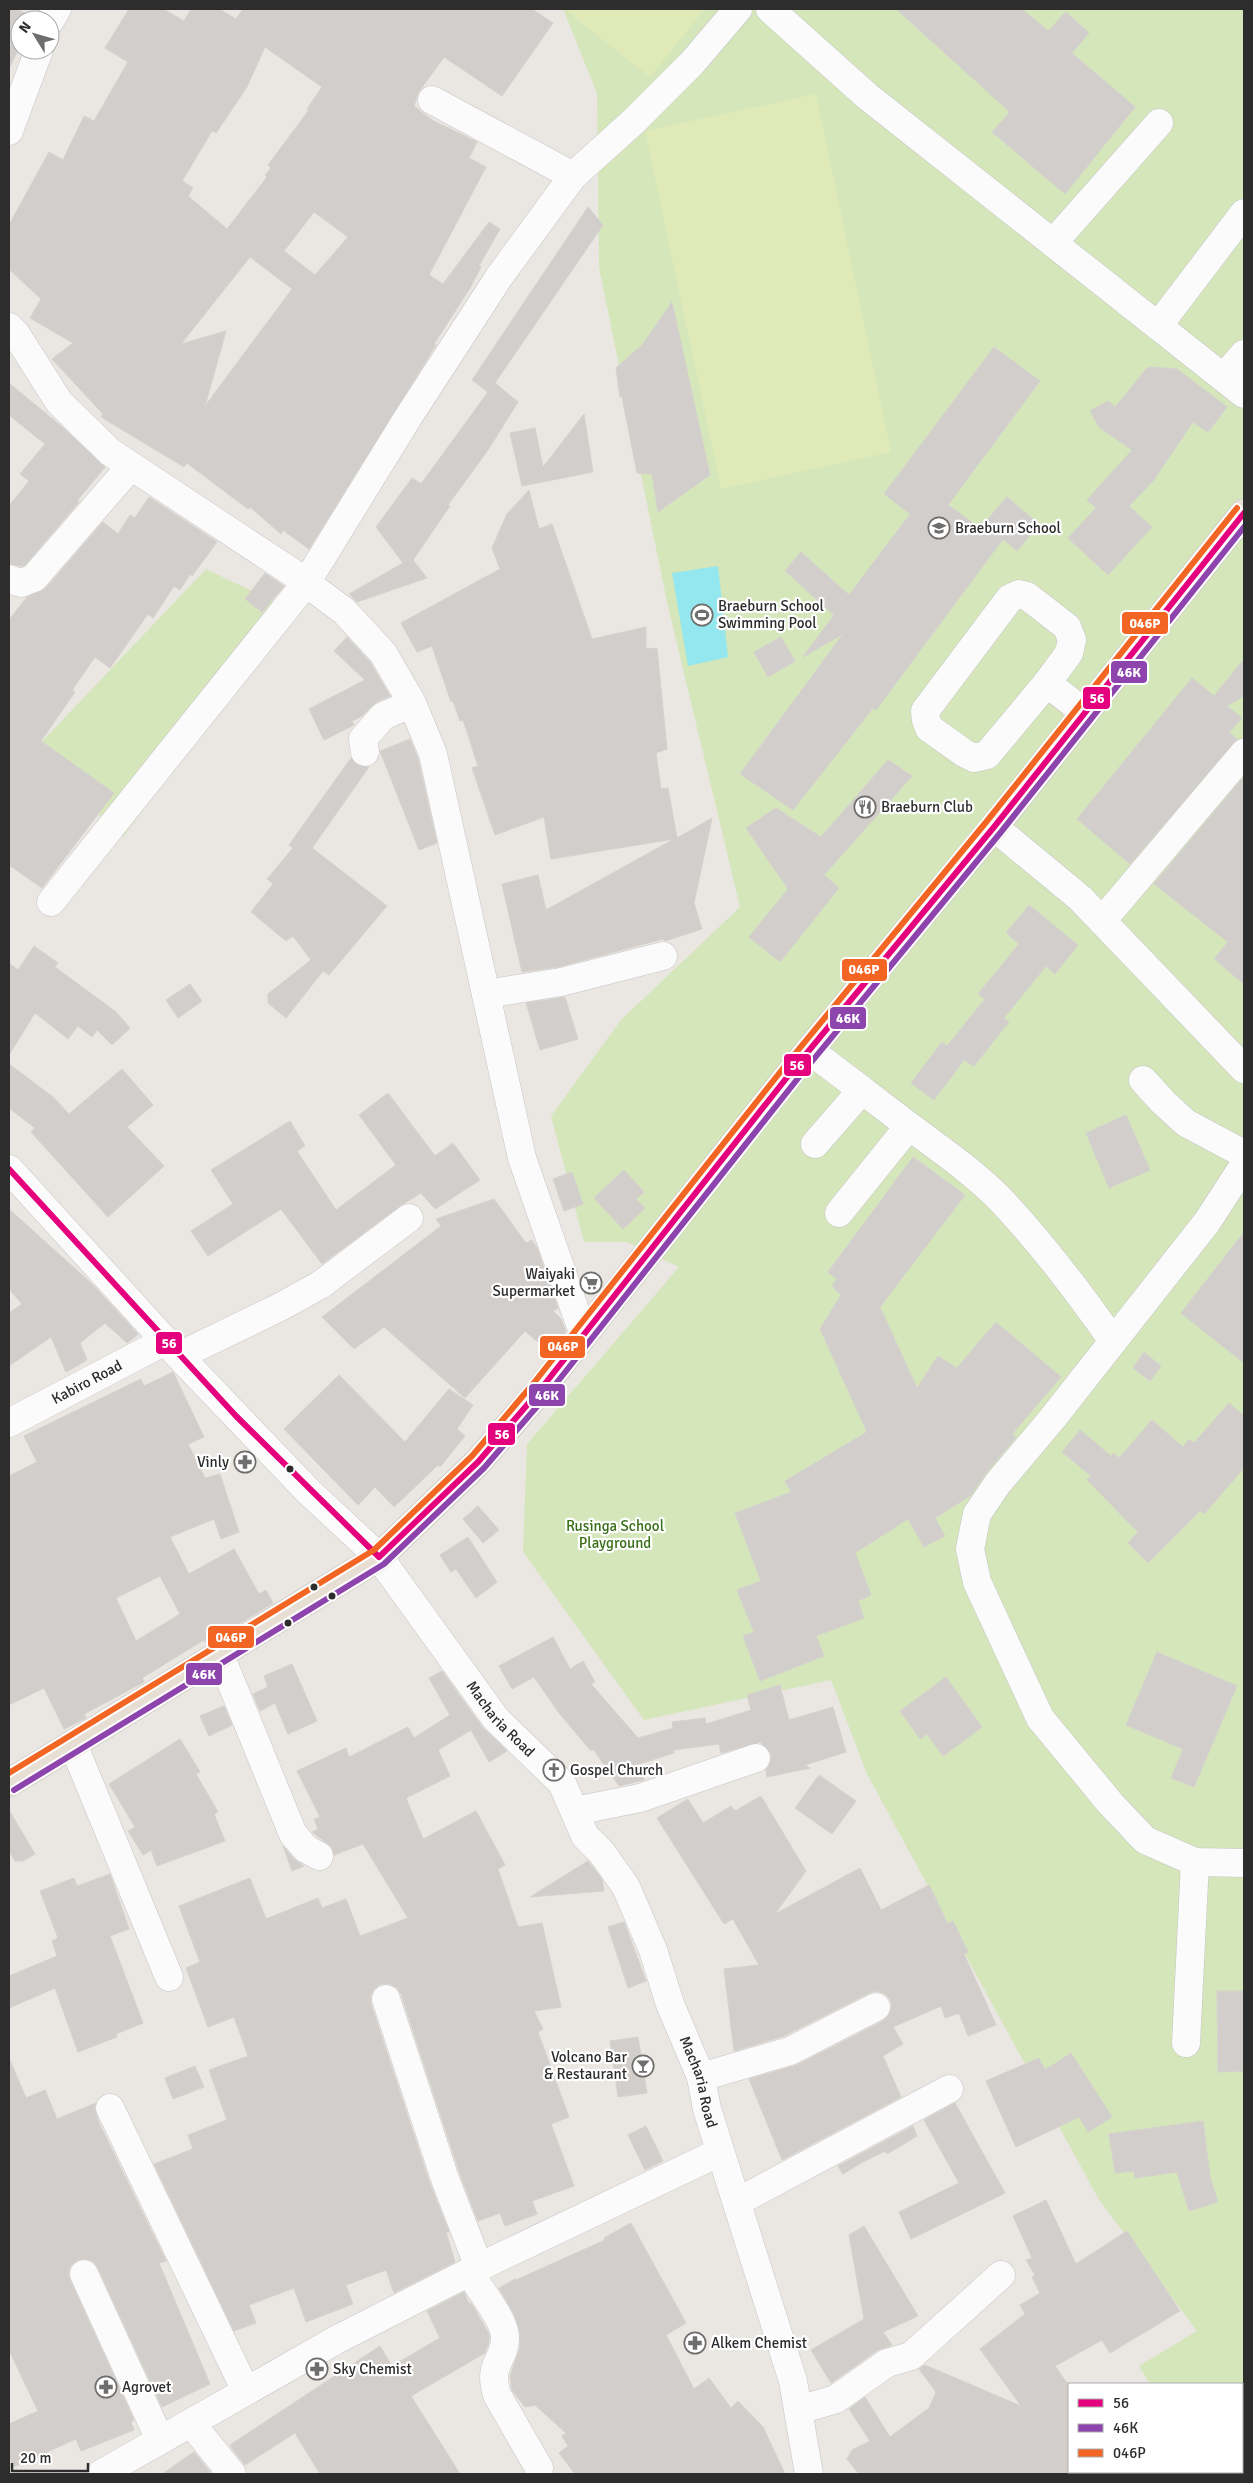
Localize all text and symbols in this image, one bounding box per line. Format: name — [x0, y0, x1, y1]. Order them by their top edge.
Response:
north arrow — [10, 10, 60, 60]
text: N — [15, 18, 35, 36]
school or university icon: Braeburn School — [927, 516, 951, 540]
place label: Braeburn School — [955, 519, 1061, 537]
place label: Braeburn School Swimming Pool — [718, 597, 824, 632]
sports icon: Braeburn School Swimming Pool — [690, 603, 714, 627]
line badge: 046P — [1121, 611, 1169, 635]
text: 046P — [1130, 615, 1160, 632]
line badge: 46K — [1110, 660, 1148, 684]
text: 46K — [1117, 664, 1141, 681]
line badge: 56 — [1082, 686, 1111, 710]
text: 56 — [1089, 690, 1105, 707]
restaurant icon: Braeburn Club — [853, 795, 877, 819]
place label: Braeburn Club — [881, 798, 973, 816]
line badge: 046P — [841, 958, 888, 982]
text: 046P — [849, 961, 879, 978]
line badge: 46K — [829, 1006, 867, 1030]
text: 46K — [836, 1010, 860, 1027]
line badge: 56 — [783, 1053, 812, 1077]
text: 56 — [789, 1057, 805, 1074]
place label: Waiyaki Supermarket — [492, 1265, 575, 1300]
supermarket icon: Waiyaki Supermarket — [579, 1271, 603, 1295]
line badge: 56 — [155, 1331, 183, 1355]
text: 56 — [161, 1335, 177, 1352]
line badge: 046P — [539, 1335, 586, 1359]
text: 046P — [548, 1338, 578, 1355]
street label: Kabiro Road — [49, 1356, 125, 1408]
line badge: 46K — [528, 1383, 566, 1407]
text: 46K — [535, 1387, 559, 1404]
line badge: 56 — [487, 1422, 516, 1446]
text: 56 — [494, 1426, 510, 1443]
pharmacy icon: Vinly — [233, 1450, 257, 1474]
place label: Vinly — [197, 1453, 229, 1471]
unlabelled marker — [285, 1464, 295, 1474]
park label: Rusinga School Playground — [566, 1517, 664, 1552]
unlabelled marker — [309, 1582, 319, 1592]
unlabelled marker — [327, 1591, 337, 1601]
unlabelled marker — [283, 1618, 293, 1628]
line badge: 046P — [207, 1625, 255, 1649]
text: 046P — [216, 1629, 246, 1646]
line badge: 46K — [185, 1662, 223, 1686]
text: 46K — [192, 1666, 216, 1683]
street label: Macharia Road — [462, 1677, 539, 1761]
church icon: Gospel Church — [542, 1758, 566, 1782]
place label: Gospel Church — [570, 1761, 663, 1779]
street label: Macharia Road — [676, 2033, 721, 2130]
place label: Volcano Bar & Restaurant — [544, 2048, 627, 2083]
bar icon: Volcano Bar & Restaurant — [631, 2054, 655, 2078]
pharmacy icon: Alkem Chemist — [683, 2331, 707, 2355]
place label: Alkem Chemist — [711, 2334, 807, 2352]
pharmacy icon: Sky Chemist — [305, 2357, 329, 2381]
place label: Sky Chemist — [333, 2360, 412, 2378]
pharmacy icon: Agrovet — [94, 2375, 118, 2399]
place label: Agrovet — [122, 2378, 171, 2396]
legend — [1068, 2383, 1243, 2473]
text: 56 — [1113, 2394, 1129, 2412]
text: 46K — [1113, 2419, 1138, 2437]
scale bar — [12, 2440, 89, 2472]
text: 046P — [1113, 2444, 1146, 2462]
text: 20 m — [20, 2449, 51, 2467]

